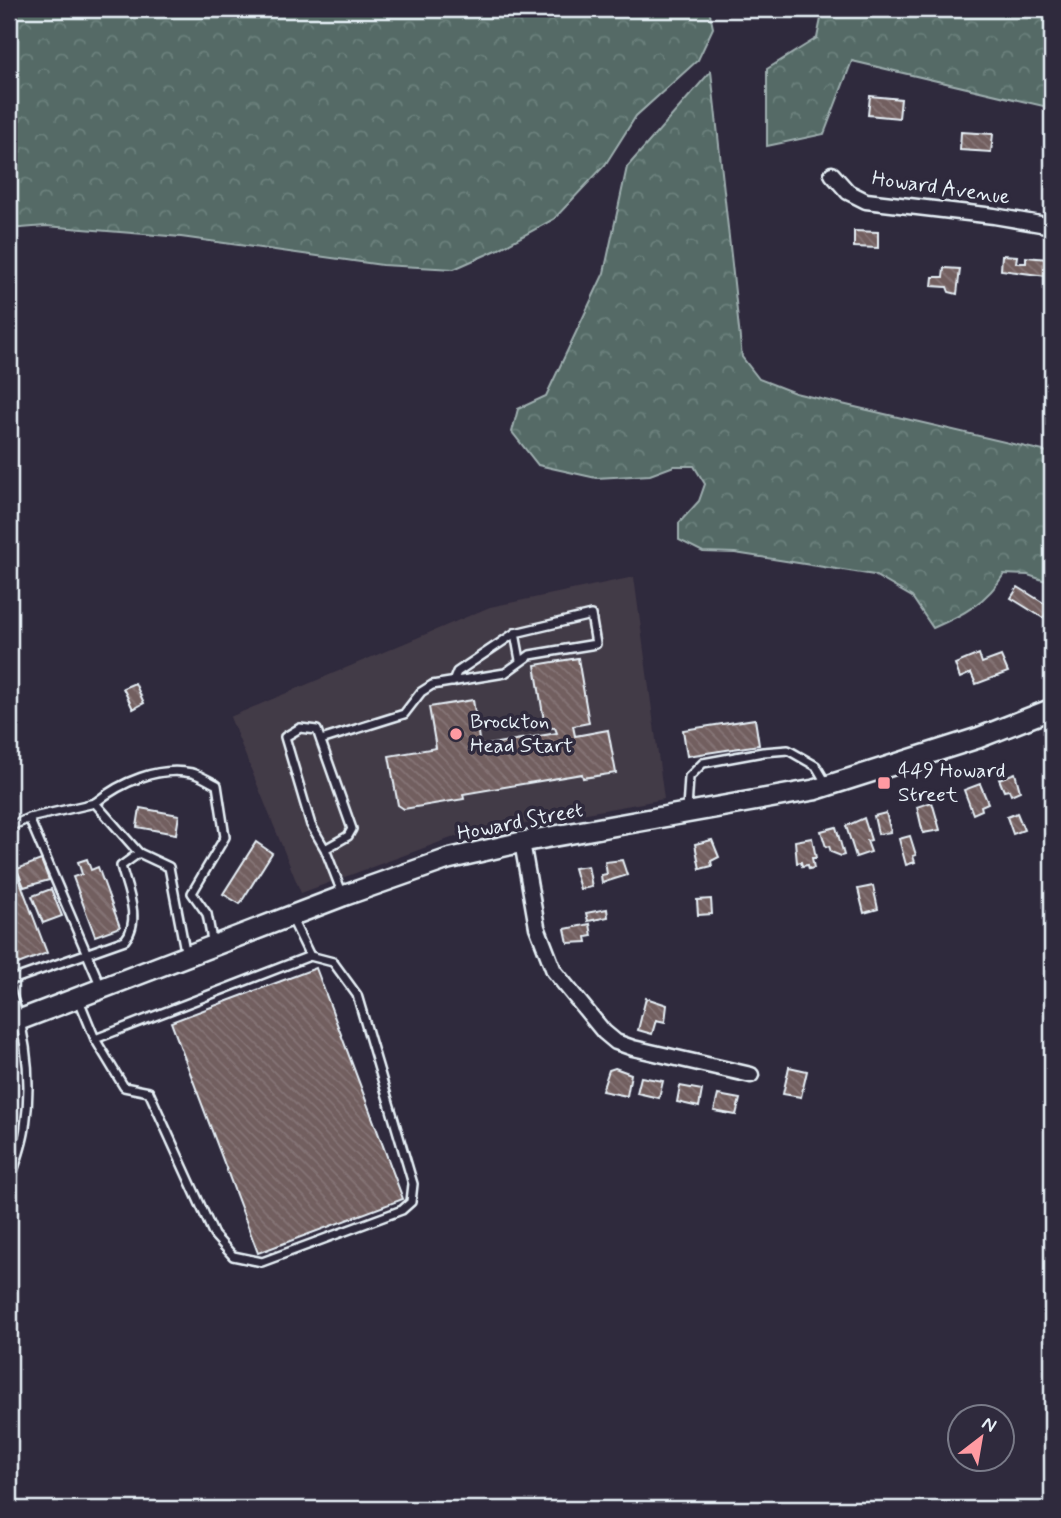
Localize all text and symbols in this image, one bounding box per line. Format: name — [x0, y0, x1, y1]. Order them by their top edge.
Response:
street label: Howard Avenue — [870, 164, 1012, 212]
place label: Brockton Head Start — [470, 708, 573, 760]
marker: Brockton Head Start — [448, 726, 464, 742]
place label: 449 Howard Street — [898, 757, 1005, 809]
marker: 449 Howard Street — [876, 775, 892, 791]
street label: Howard Street — [455, 796, 586, 848]
north arrow — [946, 1402, 1016, 1472]
text: N — [977, 1411, 1001, 1439]

